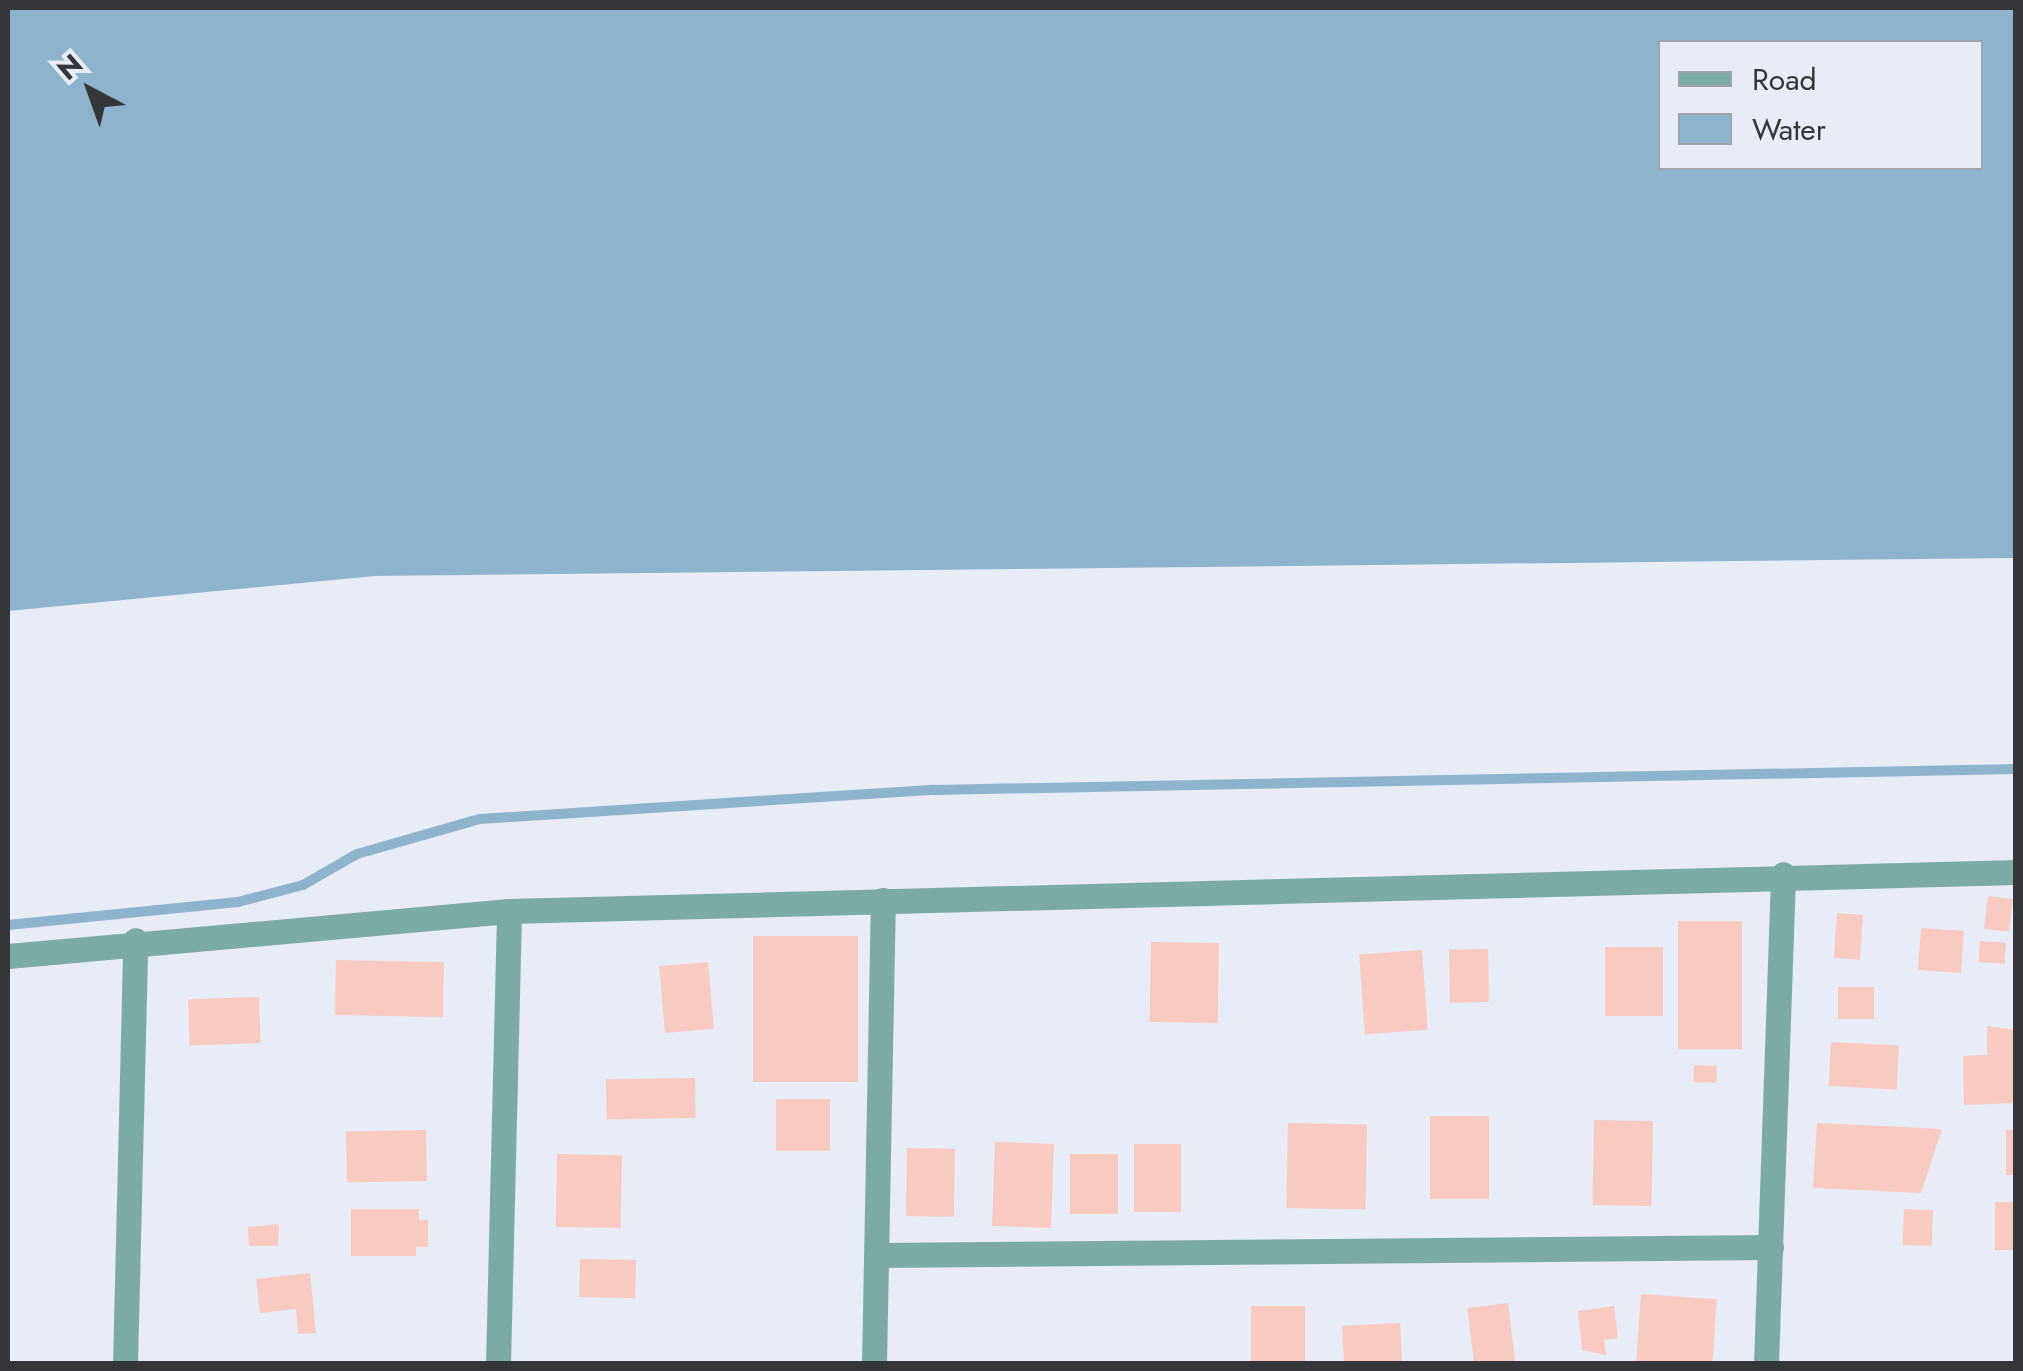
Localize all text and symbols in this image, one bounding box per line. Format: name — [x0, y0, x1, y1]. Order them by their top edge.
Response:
north arrow — [40, 40, 140, 140]
legend — [1658, 40, 1983, 170]
text: N — [48, 44, 92, 90]
text: Road — [1752, 58, 1817, 101]
text: Water — [1752, 108, 1826, 151]

